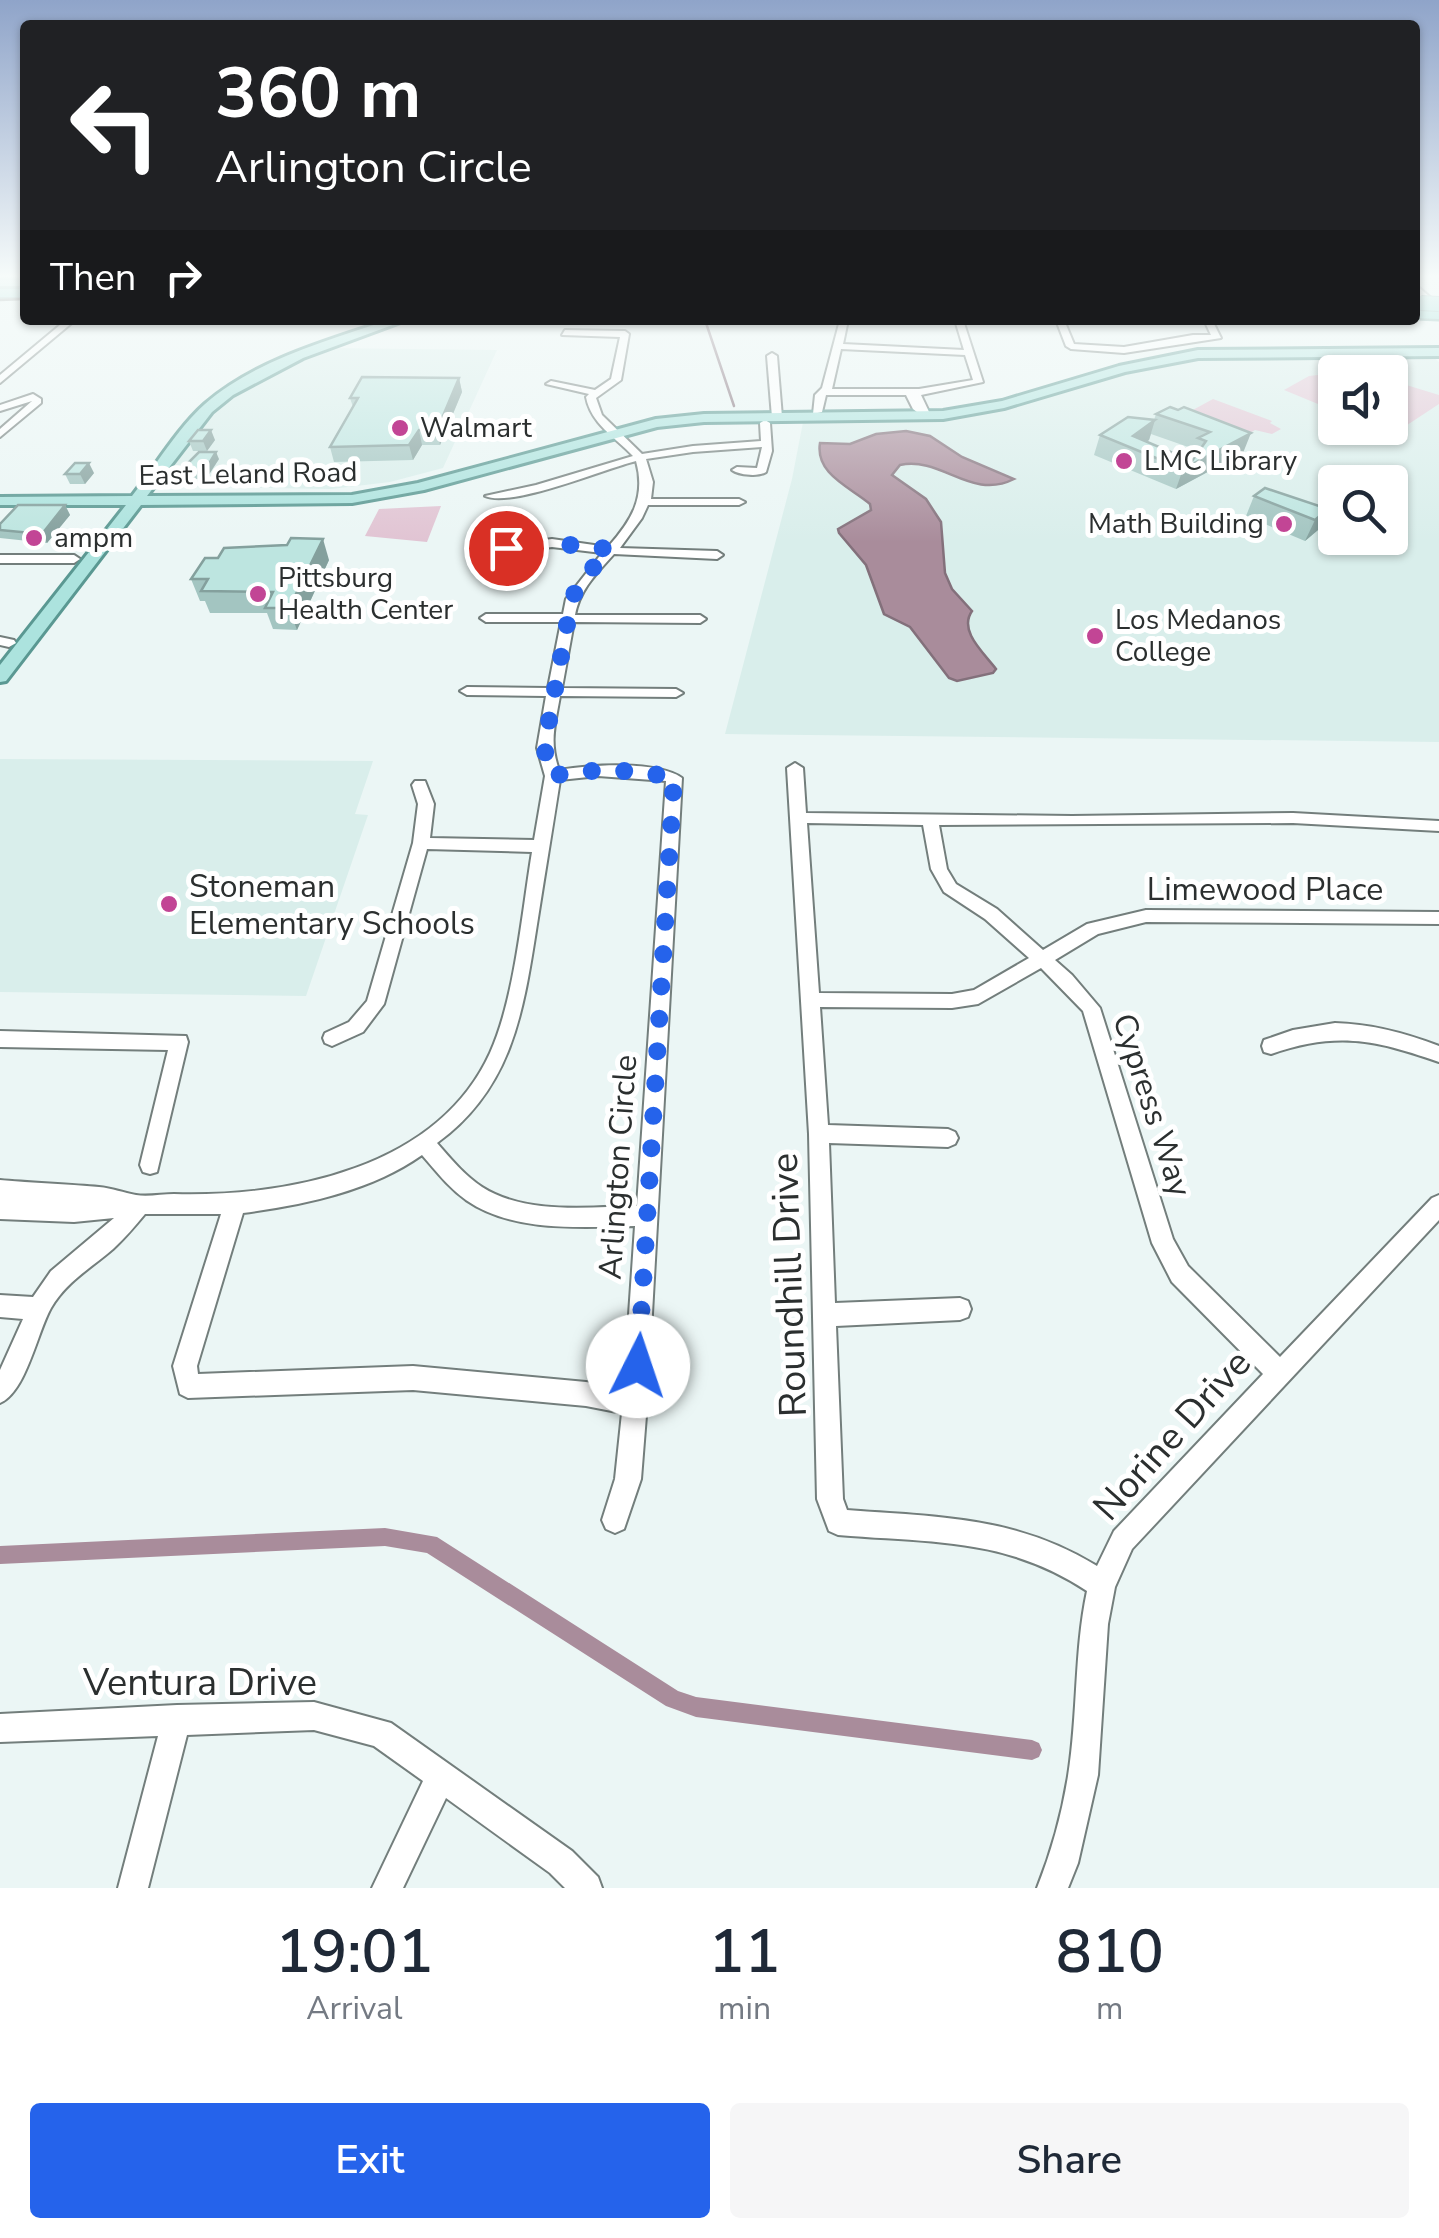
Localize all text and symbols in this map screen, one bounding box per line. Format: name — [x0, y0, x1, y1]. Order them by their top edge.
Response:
text: 360 m — [215, 46, 421, 142]
icon: left — [50, 60, 180, 190]
text: Arlington Circle — [215, 137, 532, 198]
icon: right — [156, 250, 211, 305]
text: Then — [50, 252, 136, 303]
map controls — [1318, 355, 1408, 555]
button: sound — [1318, 355, 1408, 445]
place label: Walmart — [420, 409, 532, 447]
marker: Walmart — [389, 417, 411, 439]
place label: LMC Library — [1144, 442, 1298, 480]
marker: LMC Library — [1113, 450, 1135, 472]
street label: East Leland Road — [138, 453, 358, 495]
button: search — [1318, 465, 1408, 555]
place label: Math Building — [1088, 505, 1264, 543]
pin — [464, 506, 549, 591]
marker: Math Building — [1273, 513, 1295, 535]
place label: ampm — [54, 519, 133, 557]
icon: arrive — [479, 521, 534, 576]
marker: ampm — [23, 527, 45, 549]
place label: Pittsburg Health Center — [278, 559, 453, 629]
marker: Pittsburg Health Center — [247, 583, 269, 605]
place label: Los Medanos College — [1115, 601, 1281, 671]
marker: Los Medanos College — [1084, 625, 1106, 647]
place label: Stoneman Elementary Schools — [189, 865, 475, 945]
street label: Limewood Place — [1147, 868, 1383, 911]
marker: Stoneman Elementary Schools — [158, 893, 180, 915]
street label: Cypress Way — [1102, 1008, 1202, 1202]
street label: Arlington Circle — [589, 1053, 647, 1281]
street label: Roundhill Drive — [759, 1152, 819, 1418]
position arrow — [586, 1314, 690, 1418]
street label: Norine Drive — [1082, 1339, 1262, 1531]
street label: Ventura Drive — [82, 1657, 317, 1708]
text: 19:01 — [275, 1911, 433, 1993]
text: 11 — [709, 1911, 781, 1993]
text: 810 — [1056, 1911, 1164, 1993]
text: Arrival — [306, 1987, 402, 2030]
text: min — [718, 1987, 771, 2030]
text: m — [1096, 1987, 1124, 2030]
button: Exit — [30, 2103, 710, 2218]
button: Share — [730, 2103, 1409, 2218]

